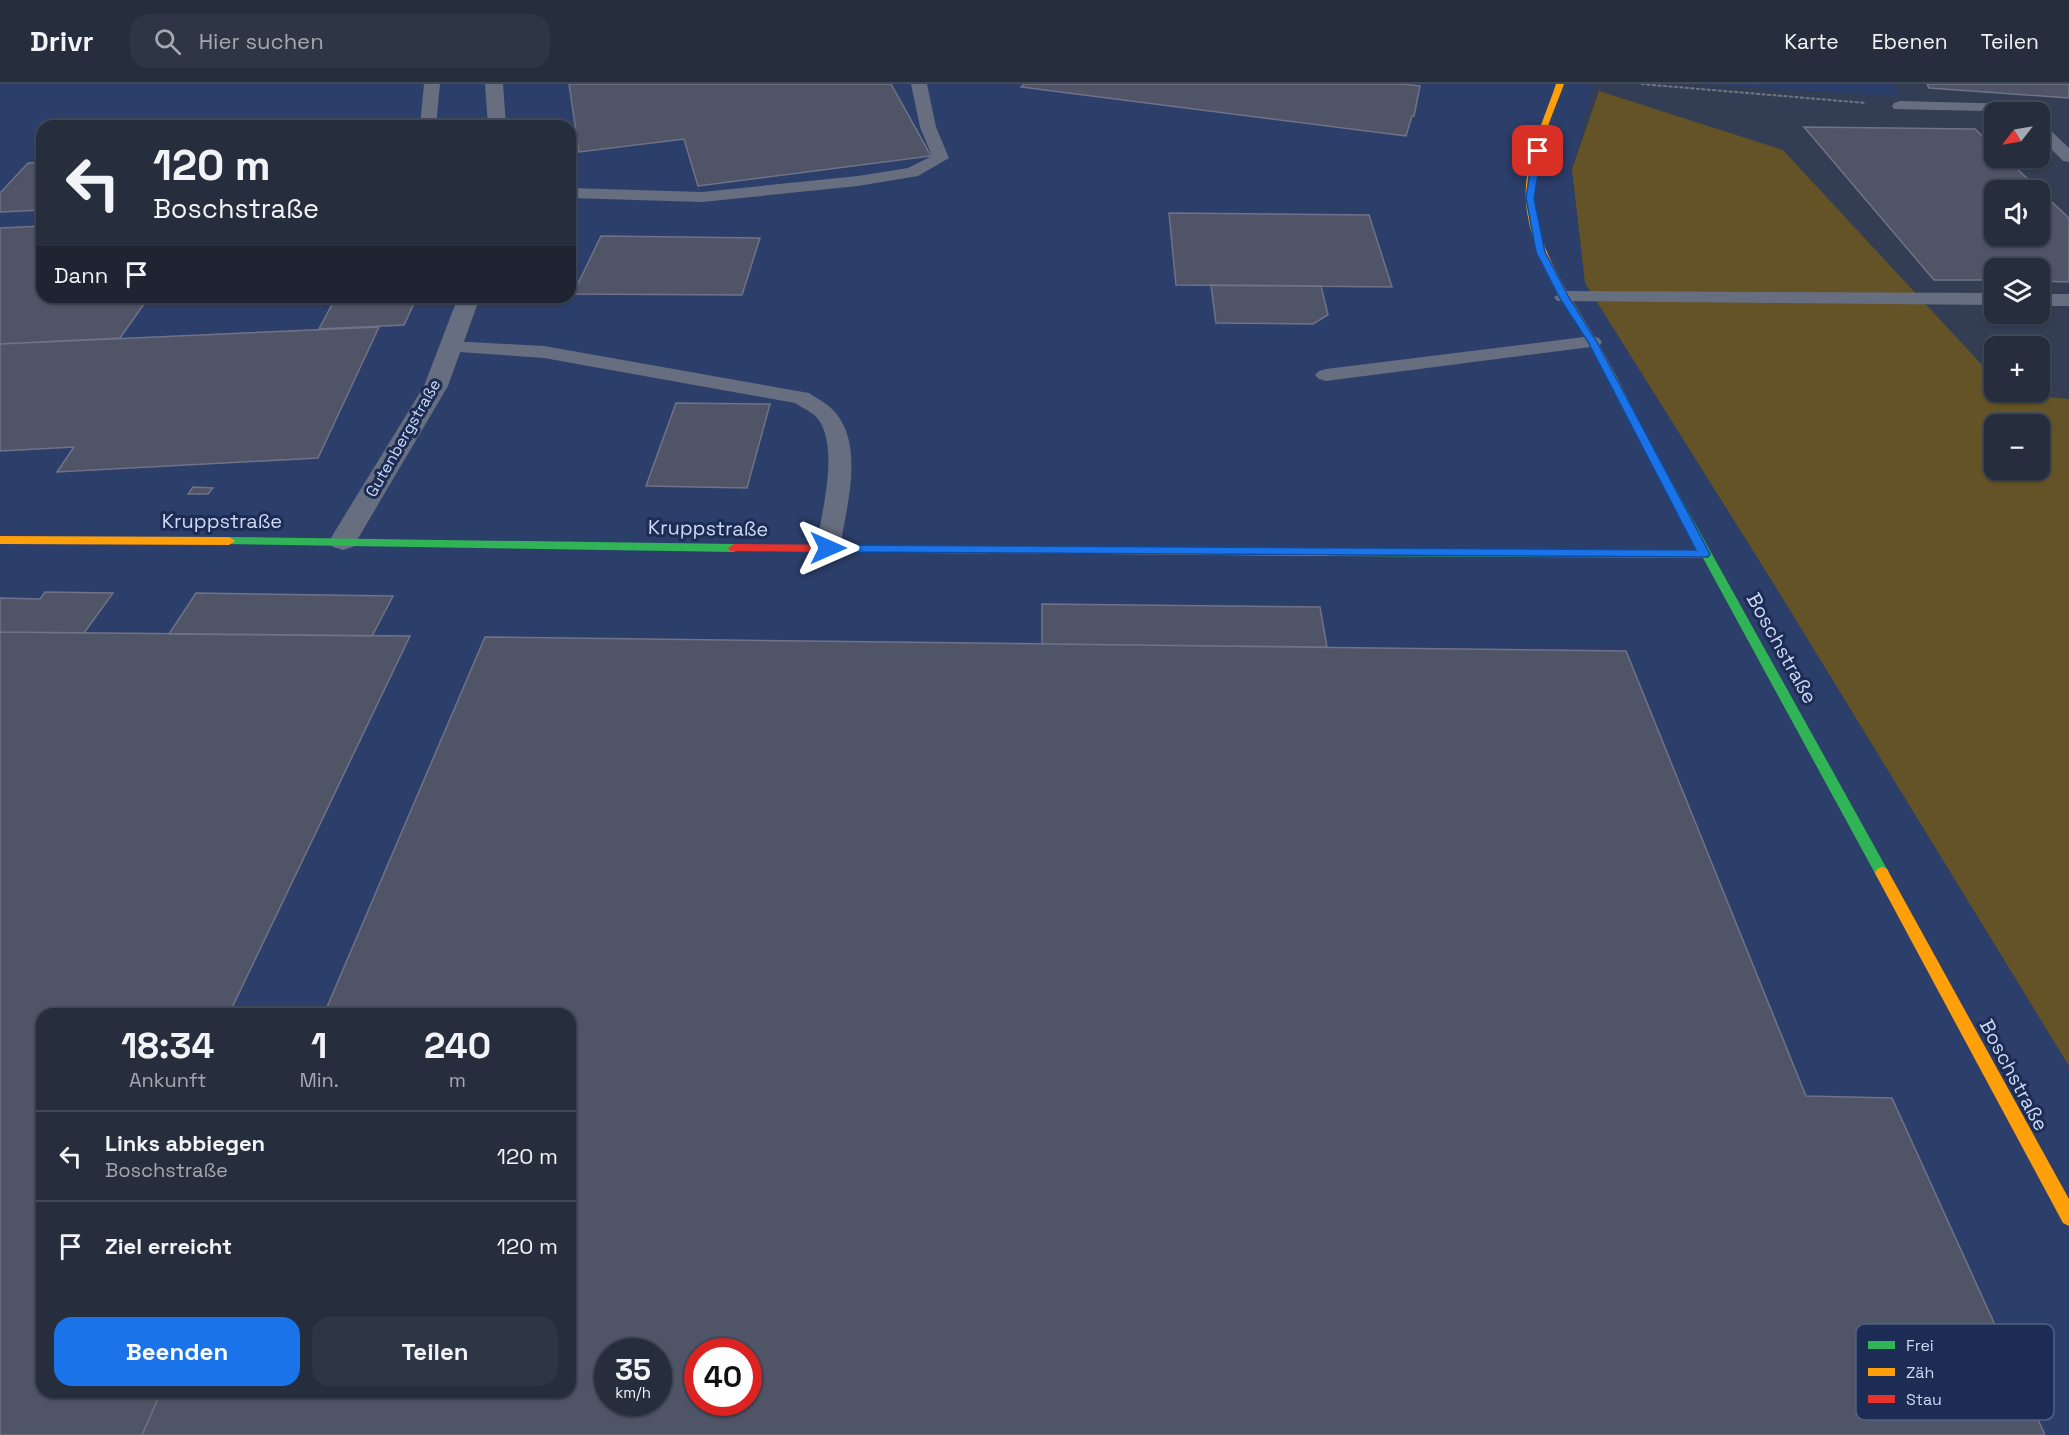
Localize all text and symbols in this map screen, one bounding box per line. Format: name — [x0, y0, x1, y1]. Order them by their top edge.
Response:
search box — [130, 14, 550, 68]
text: Drivr — [30, 23, 94, 59]
icon: search — [151, 25, 184, 58]
text: Hier suchen — [199, 27, 324, 55]
text: Karte — [1784, 28, 1839, 55]
text: Ebenen — [1872, 28, 1948, 55]
text: Teilen — [1981, 28, 2039, 55]
north arrow — [1984, 102, 2050, 168]
map controls — [1984, 102, 2050, 480]
pin — [1512, 125, 1563, 176]
icon: arrive — [1521, 134, 1554, 167]
text: 120 m — [153, 139, 271, 192]
icon: left — [54, 144, 132, 222]
button: sound — [1984, 180, 2050, 246]
text: Boschstraße — [153, 191, 319, 226]
icon: arrive — [120, 258, 153, 291]
button: layers — [1984, 258, 2050, 324]
text: Dann — [54, 261, 108, 289]
button: + — [1984, 336, 2050, 402]
street label: Gutenbergstraße — [361, 375, 445, 501]
button: − — [1984, 414, 2050, 480]
street label: Kruppstraße — [162, 508, 282, 534]
street label: Kruppstraße — [648, 514, 768, 542]
position arrow — [796, 516, 860, 580]
street label: Boschstraße — [1741, 588, 1823, 708]
street label: Boschstraße — [1974, 1015, 2054, 1135]
text: 18:34 — [121, 1023, 214, 1069]
text: 1 — [311, 1023, 327, 1069]
text: 240 — [424, 1023, 491, 1069]
text: Ankunft — [129, 1067, 206, 1093]
text: Min. — [299, 1067, 339, 1093]
text: m — [449, 1067, 466, 1093]
text: Links abbiegen — [105, 1129, 265, 1157]
icon: left — [54, 1140, 87, 1173]
text: 120 m — [497, 1142, 558, 1170]
text: Boschstraße — [105, 1157, 228, 1183]
icon: arrive — [54, 1230, 87, 1263]
text: Ziel erreicht — [105, 1232, 232, 1260]
text: 120 m — [497, 1232, 558, 1260]
button: Beenden — [54, 1317, 300, 1386]
button: Teilen — [312, 1317, 558, 1386]
legend — [1856, 1324, 2054, 1420]
text: Frei — [1906, 1335, 1934, 1356]
speed limit sign: 40 — [684, 1338, 762, 1416]
text: 35 — [615, 1350, 651, 1389]
text: Zäh — [1906, 1362, 1934, 1383]
text: km/h — [615, 1383, 651, 1402]
text: Stau — [1906, 1389, 1942, 1410]

